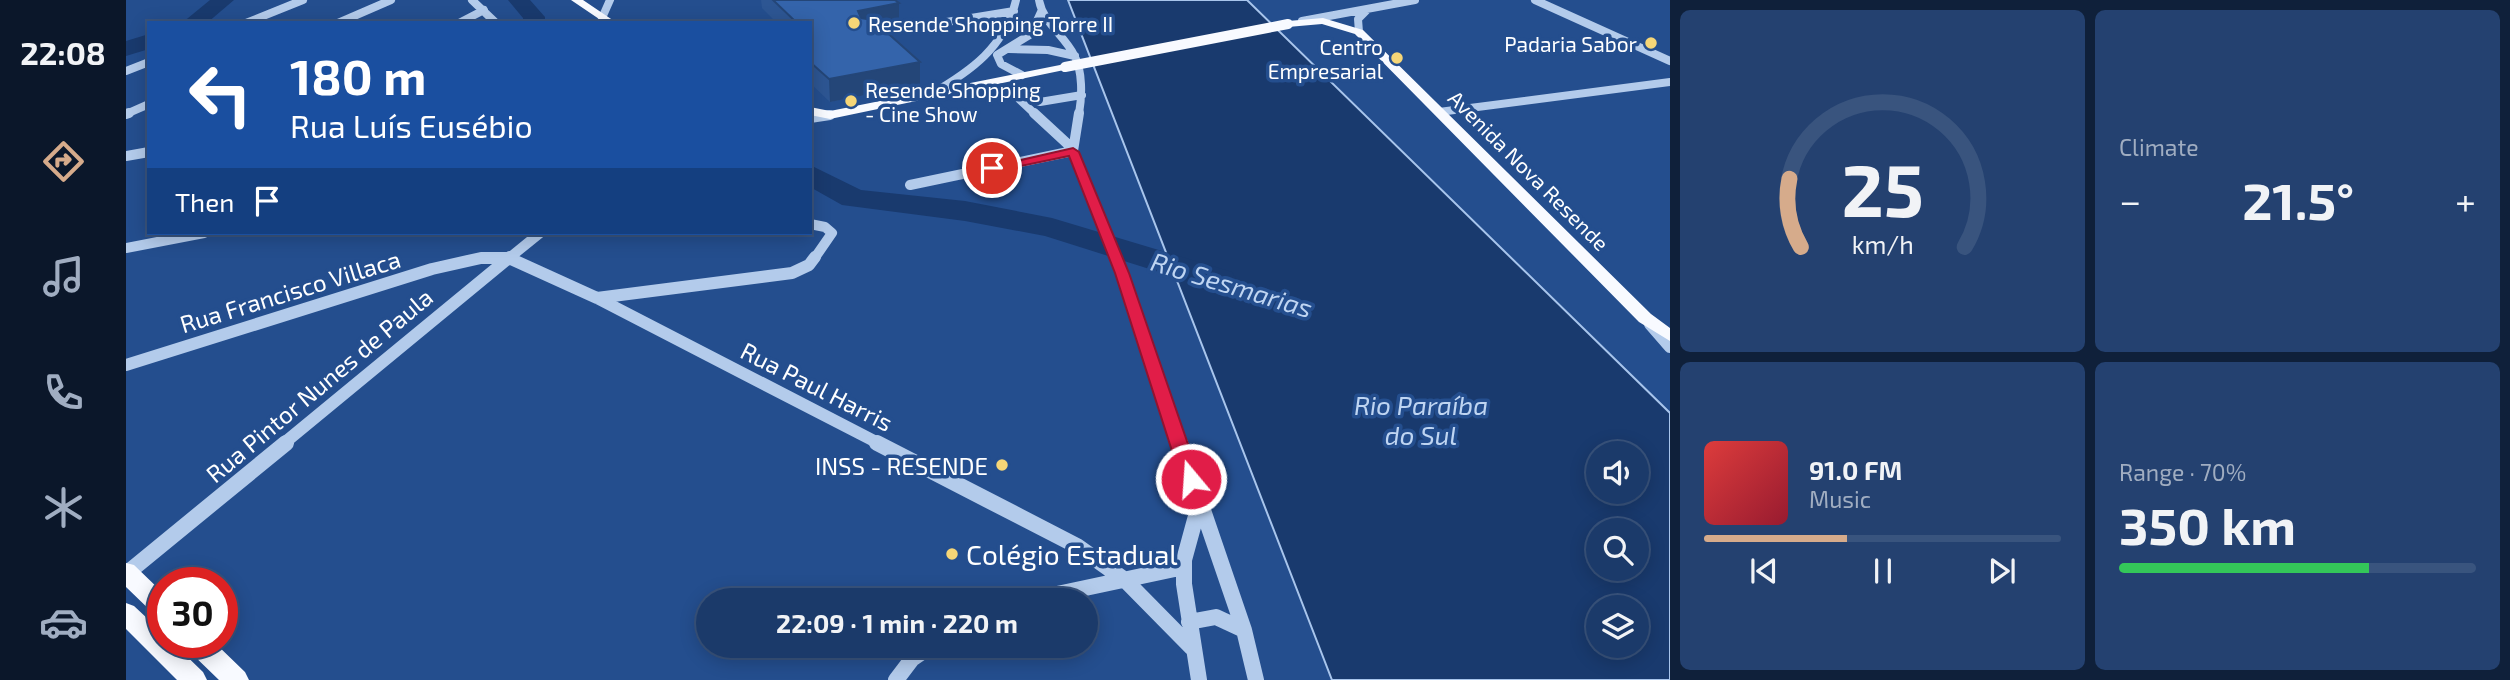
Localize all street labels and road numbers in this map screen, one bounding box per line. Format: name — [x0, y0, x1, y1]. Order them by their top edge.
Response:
street label: Avenida Nova Resende — [1444, 85, 1614, 255]
street label: Rua Francisco Villaca — [176, 244, 404, 338]
street label: Rua Pintor Nunes de Paula — [200, 282, 438, 488]
street label: Rua Paul Harris — [736, 335, 898, 437]

